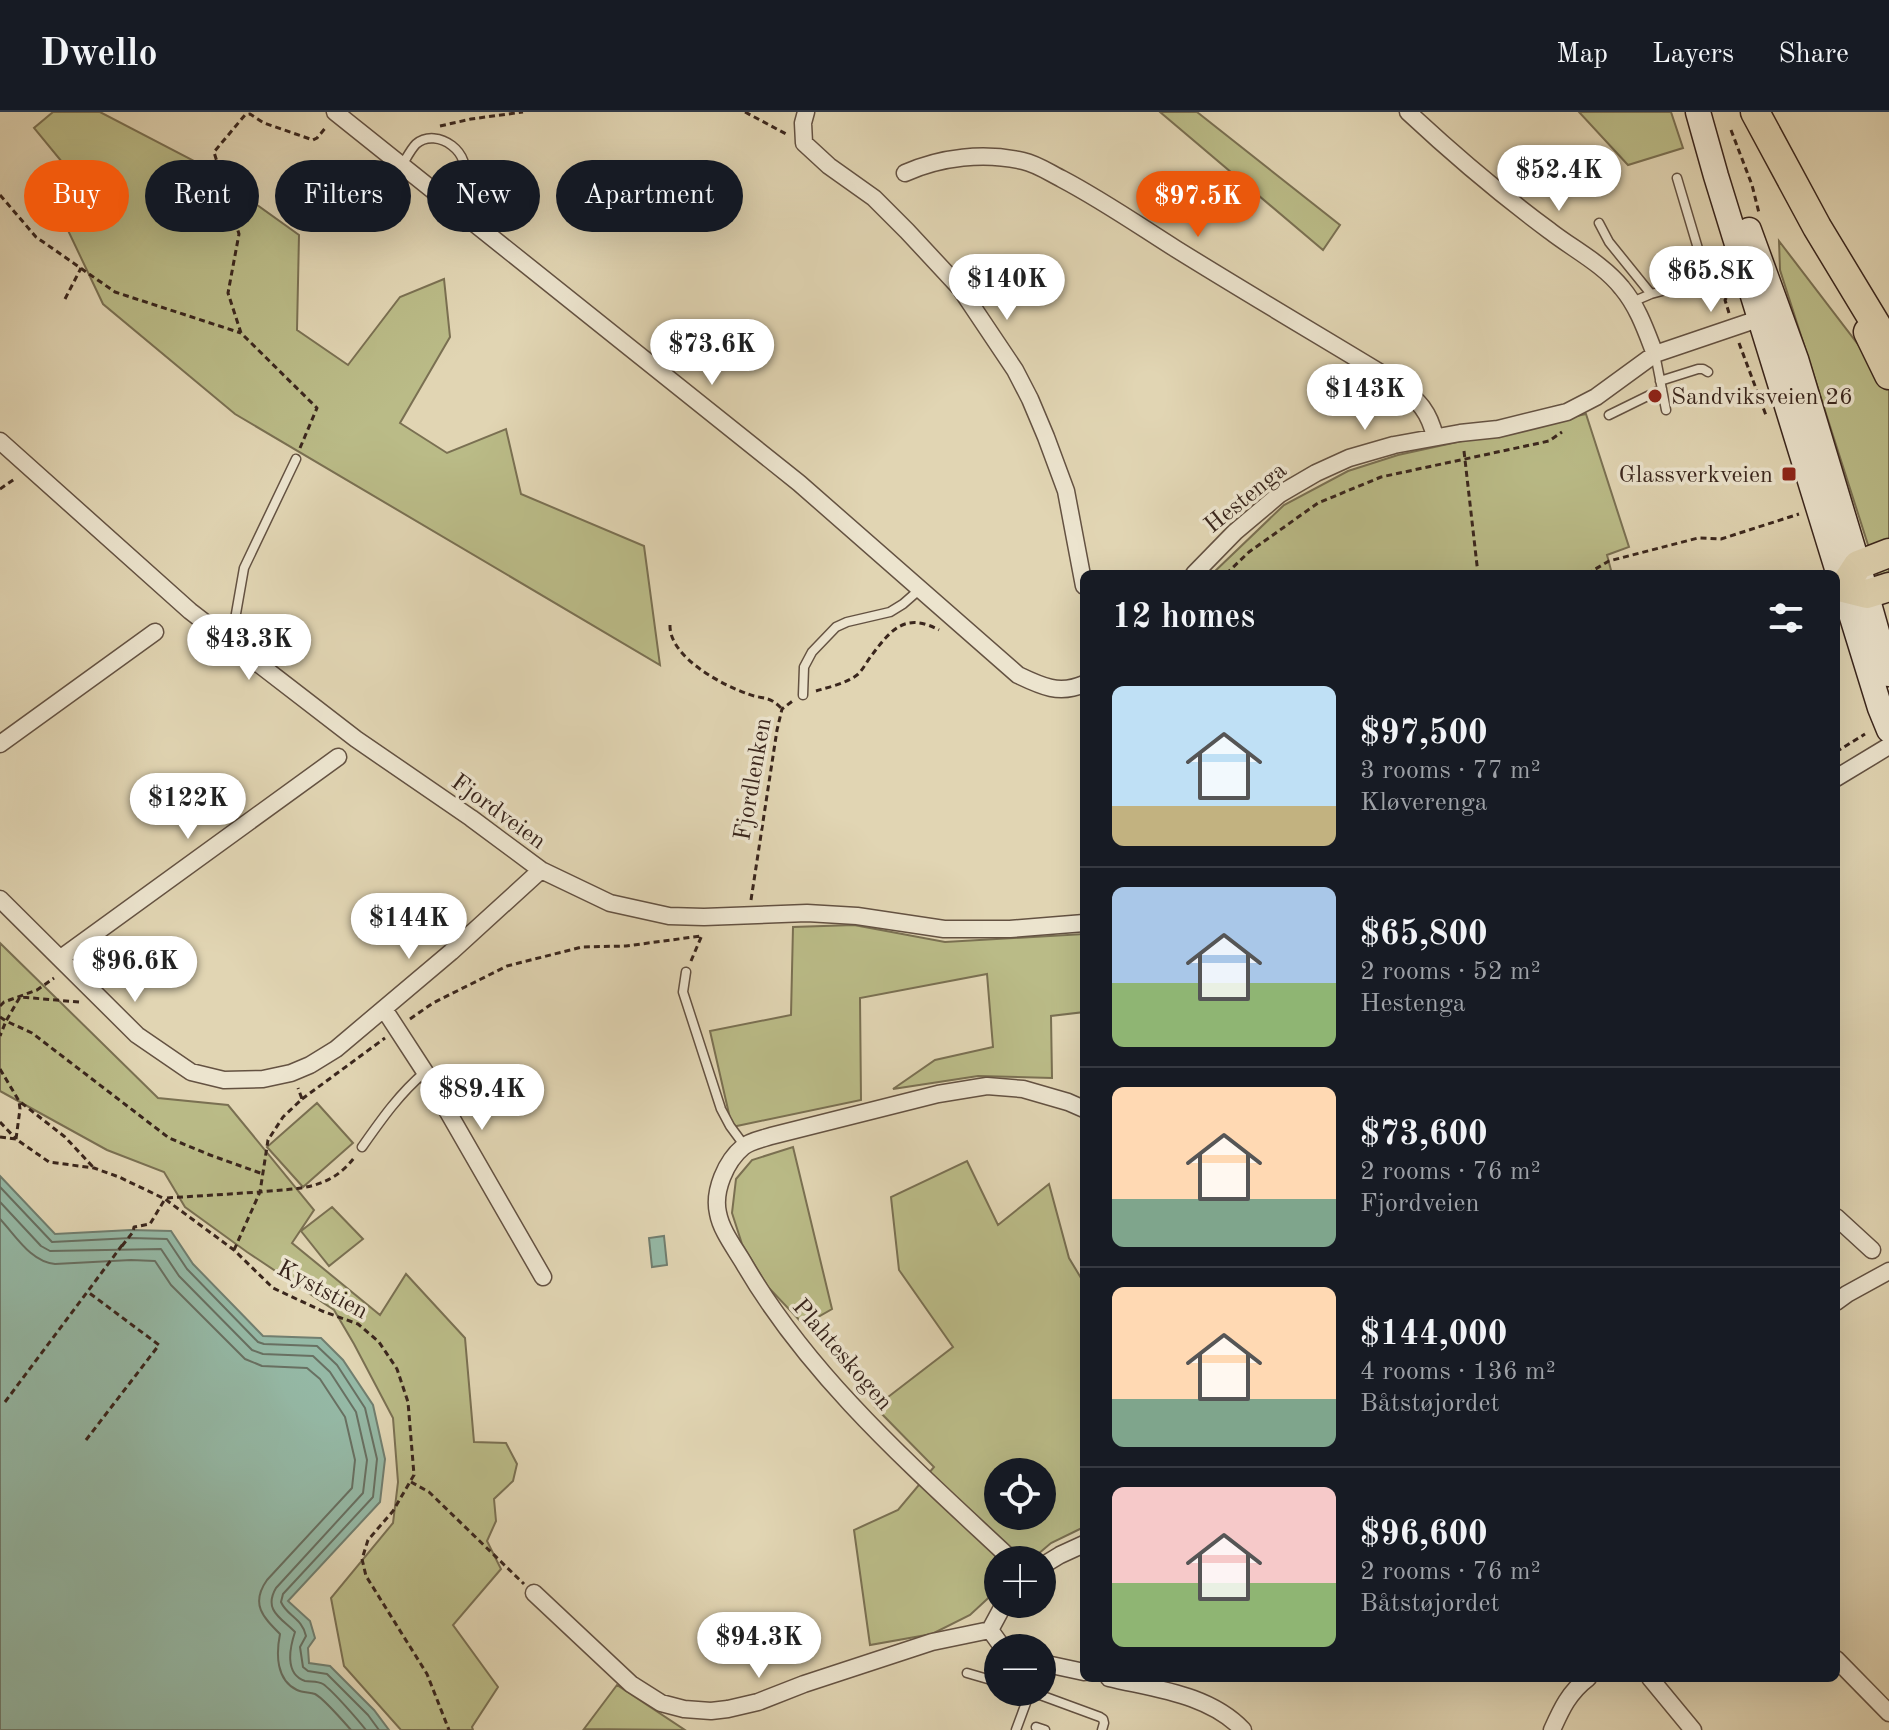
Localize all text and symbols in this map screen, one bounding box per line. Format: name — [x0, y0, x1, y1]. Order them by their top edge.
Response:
text: Dwello — [40, 36, 158, 74]
text: Map — [1556, 41, 1608, 69]
text: Layers — [1652, 41, 1734, 69]
text: Share — [1778, 41, 1849, 69]
pin: $52.4K — [1494, 145, 1624, 213]
text: $52.4K — [1515, 158, 1603, 184]
chip: Buy — [24, 160, 129, 232]
chip: Rent — [145, 160, 259, 232]
chip: Filters — [275, 160, 411, 232]
chip: New — [427, 160, 540, 232]
chip: Apartment — [556, 160, 743, 232]
pin: $97.5K — [1133, 171, 1263, 239]
text: $97.5K — [1154, 184, 1242, 210]
pin: $65.8K — [1646, 246, 1776, 314]
pin: $140K — [951, 254, 1063, 322]
text: $65.8K — [1667, 259, 1755, 285]
text: $140K — [967, 267, 1047, 293]
pin: $73.6K — [647, 319, 777, 387]
text: $73.6K — [668, 332, 756, 358]
pin: $143K — [1309, 364, 1421, 432]
text: $143K — [1325, 377, 1405, 403]
place label: Sandviksveien 26 — [1671, 386, 1853, 410]
marker: Sandviksveien 26 — [1646, 387, 1664, 405]
street label: Hestenga — [1201, 458, 1292, 539]
place label: Glassverkveien — [1619, 464, 1773, 488]
marker: Glassverkveien — [1780, 465, 1798, 483]
icon: filters — [1764, 596, 1808, 640]
text: 12 homes — [1112, 601, 1255, 635]
pin: $43.3K — [184, 614, 314, 682]
text: $43.3K — [205, 627, 293, 653]
street label: Fjordlenken — [731, 716, 777, 843]
text: $97,500 — [1360, 717, 1488, 751]
icon: home — [1176, 718, 1272, 814]
text: 3 rooms · 77 m² — [1360, 758, 1541, 784]
street label: Fjordveien — [446, 770, 550, 855]
pin: $122K — [132, 773, 244, 841]
text: $122K — [148, 786, 228, 812]
text: Kløverenga — [1360, 790, 1488, 816]
pin: $144K — [353, 893, 465, 961]
text: $144K — [369, 906, 449, 932]
text: $65,800 — [1360, 918, 1488, 952]
icon: home — [1176, 919, 1272, 1015]
pin: $96.6K — [70, 936, 200, 1004]
text: $96.6K — [91, 949, 179, 975]
text: 2 rooms · 52 m² — [1360, 959, 1541, 985]
text: Hestenga — [1360, 991, 1466, 1017]
pin: $89.4K — [417, 1064, 547, 1132]
text: $89.4K — [438, 1077, 526, 1103]
text: $73,600 — [1360, 1118, 1488, 1152]
icon: home — [1176, 1119, 1272, 1215]
text: 2 rooms · 76 m² — [1360, 1159, 1541, 1185]
text: Fjordveien — [1360, 1191, 1480, 1217]
street label: Kyststien — [273, 1257, 371, 1325]
street label: Plahteskogen — [787, 1295, 896, 1416]
text: $144,000 — [1360, 1318, 1508, 1352]
icon: home — [1176, 1319, 1272, 1415]
text: 4 rooms · 136 m² — [1360, 1359, 1556, 1385]
text: Båtstøjordet — [1360, 1391, 1500, 1417]
map controls — [984, 1458, 1056, 1706]
button: locate — [984, 1458, 1056, 1530]
text: $96,600 — [1360, 1518, 1488, 1552]
icon: home — [1176, 1519, 1272, 1615]
button: + — [984, 1546, 1056, 1618]
text: 2 rooms · 76 m² — [1360, 1559, 1541, 1585]
text: Båtstøjordet — [1360, 1591, 1500, 1617]
pin: $94.3K — [694, 1612, 824, 1680]
text: $94.3K — [715, 1625, 803, 1651]
button: − — [984, 1634, 1056, 1706]

